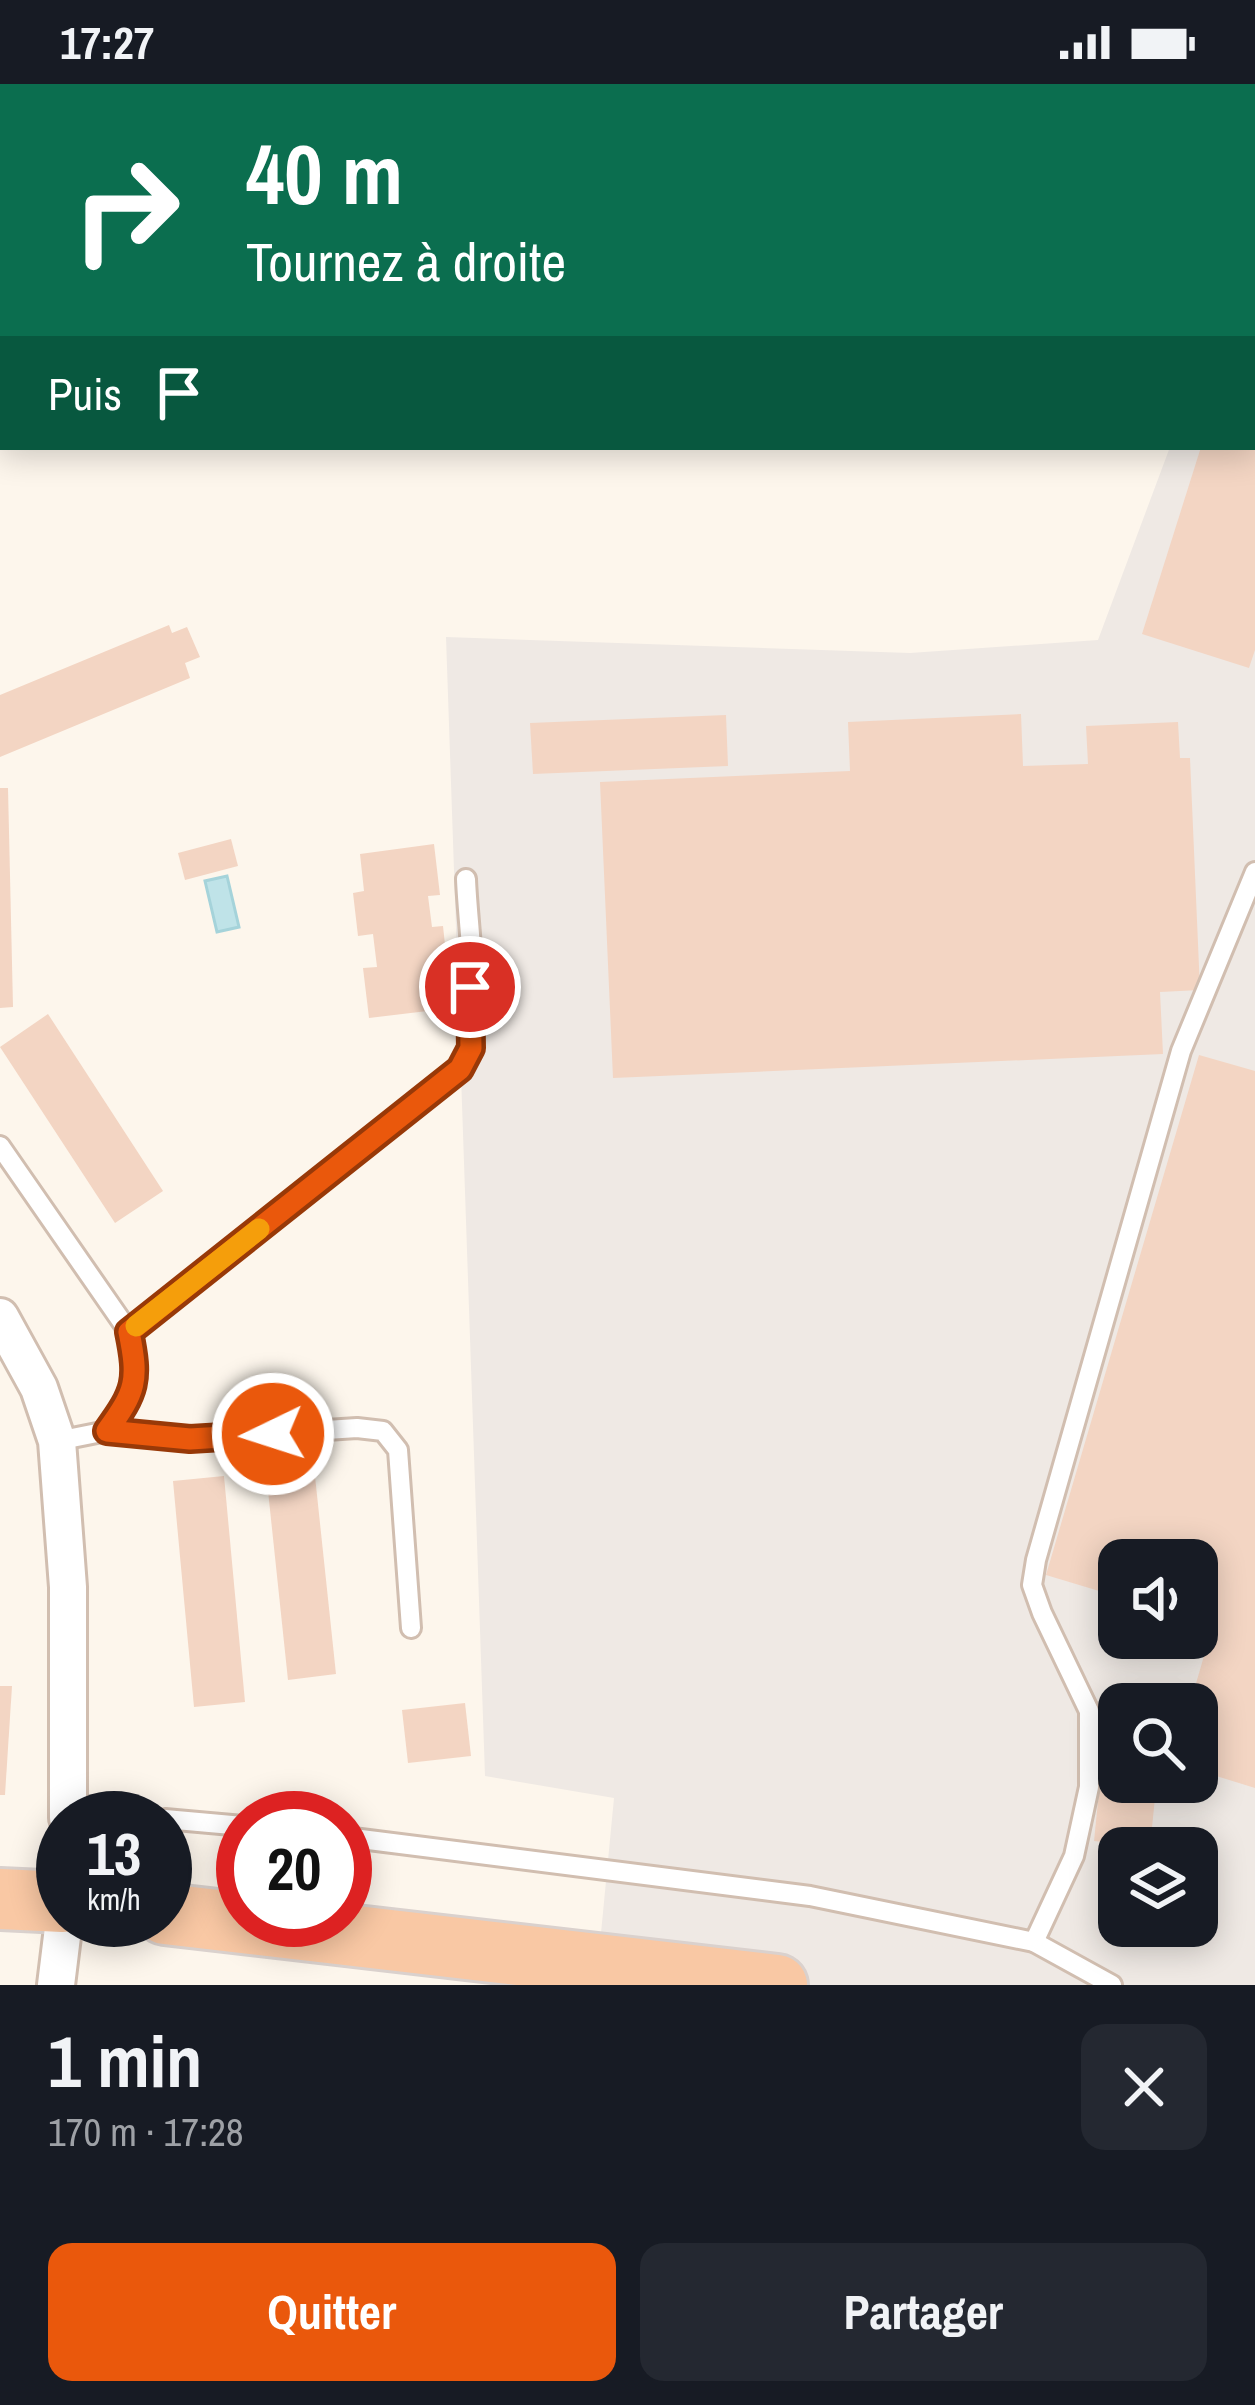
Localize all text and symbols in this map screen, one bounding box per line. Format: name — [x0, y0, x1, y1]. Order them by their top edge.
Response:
text: 17:27 — [60, 12, 154, 73]
text: 40 m — [246, 117, 403, 230]
icon: right — [48, 132, 204, 288]
text: Tournez à droite — [246, 225, 566, 298]
icon: arrive — [146, 360, 212, 426]
text: Puis — [48, 363, 122, 424]
pin — [419, 936, 521, 1038]
icon: arrive — [437, 954, 503, 1020]
position arrow — [210, 1371, 336, 1497]
map controls — [1098, 1539, 1218, 1947]
button: sound — [1098, 1539, 1218, 1659]
button: search — [1098, 1683, 1218, 1803]
speed limit sign: 20 — [216, 1791, 372, 1947]
text: 13 — [87, 1813, 141, 1894]
button: layers — [1098, 1827, 1218, 1947]
text: km/h — [87, 1879, 141, 1919]
text: 1 min — [48, 2012, 202, 2109]
button: close — [1081, 2024, 1207, 2150]
text: 170 m · 17:28 — [48, 2106, 244, 2158]
button: Quitter — [48, 2243, 616, 2381]
button: Partager — [640, 2243, 1207, 2381]

